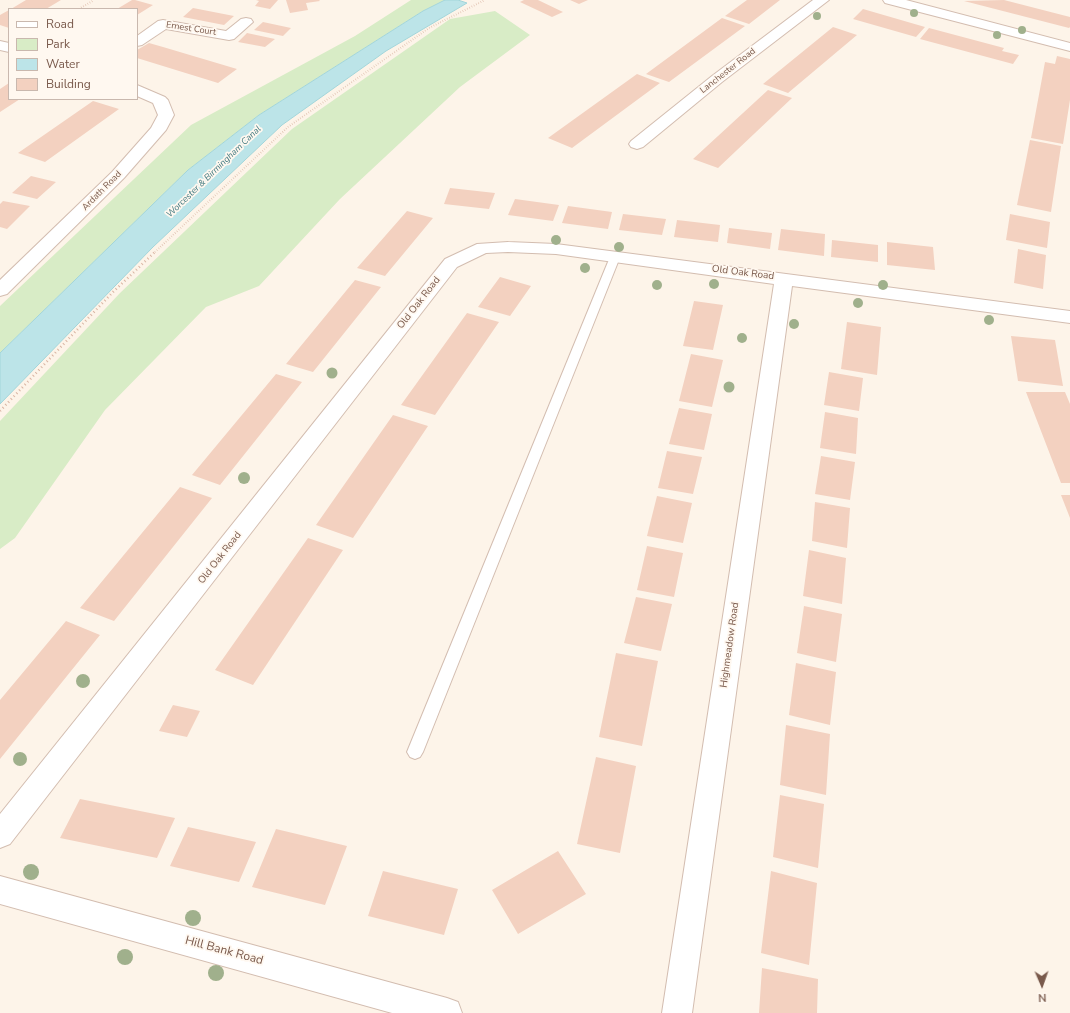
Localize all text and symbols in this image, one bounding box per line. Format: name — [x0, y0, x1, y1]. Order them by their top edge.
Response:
legend — [8, 8, 138, 100]
text: Road — [46, 16, 74, 32]
street label: Ernest Court — [165, 20, 217, 38]
text: Park — [46, 36, 70, 52]
street label: Lanchester Road — [698, 46, 758, 96]
text: Water — [46, 56, 80, 72]
text: Building — [46, 76, 91, 92]
water label: Worcester & Birmingham Canal — [164, 124, 264, 220]
street label: Ardath Road — [80, 169, 124, 213]
street label: Old Oak Road — [711, 263, 775, 283]
street label: Old Oak Road — [395, 275, 443, 331]
street label: Old Oak Road — [196, 530, 244, 586]
street label: Highmeadow Road — [718, 601, 742, 689]
street label: Hill Bank Road — [183, 934, 265, 968]
north arrow — [1022, 965, 1062, 1005]
text: N — [1038, 990, 1047, 1005]

